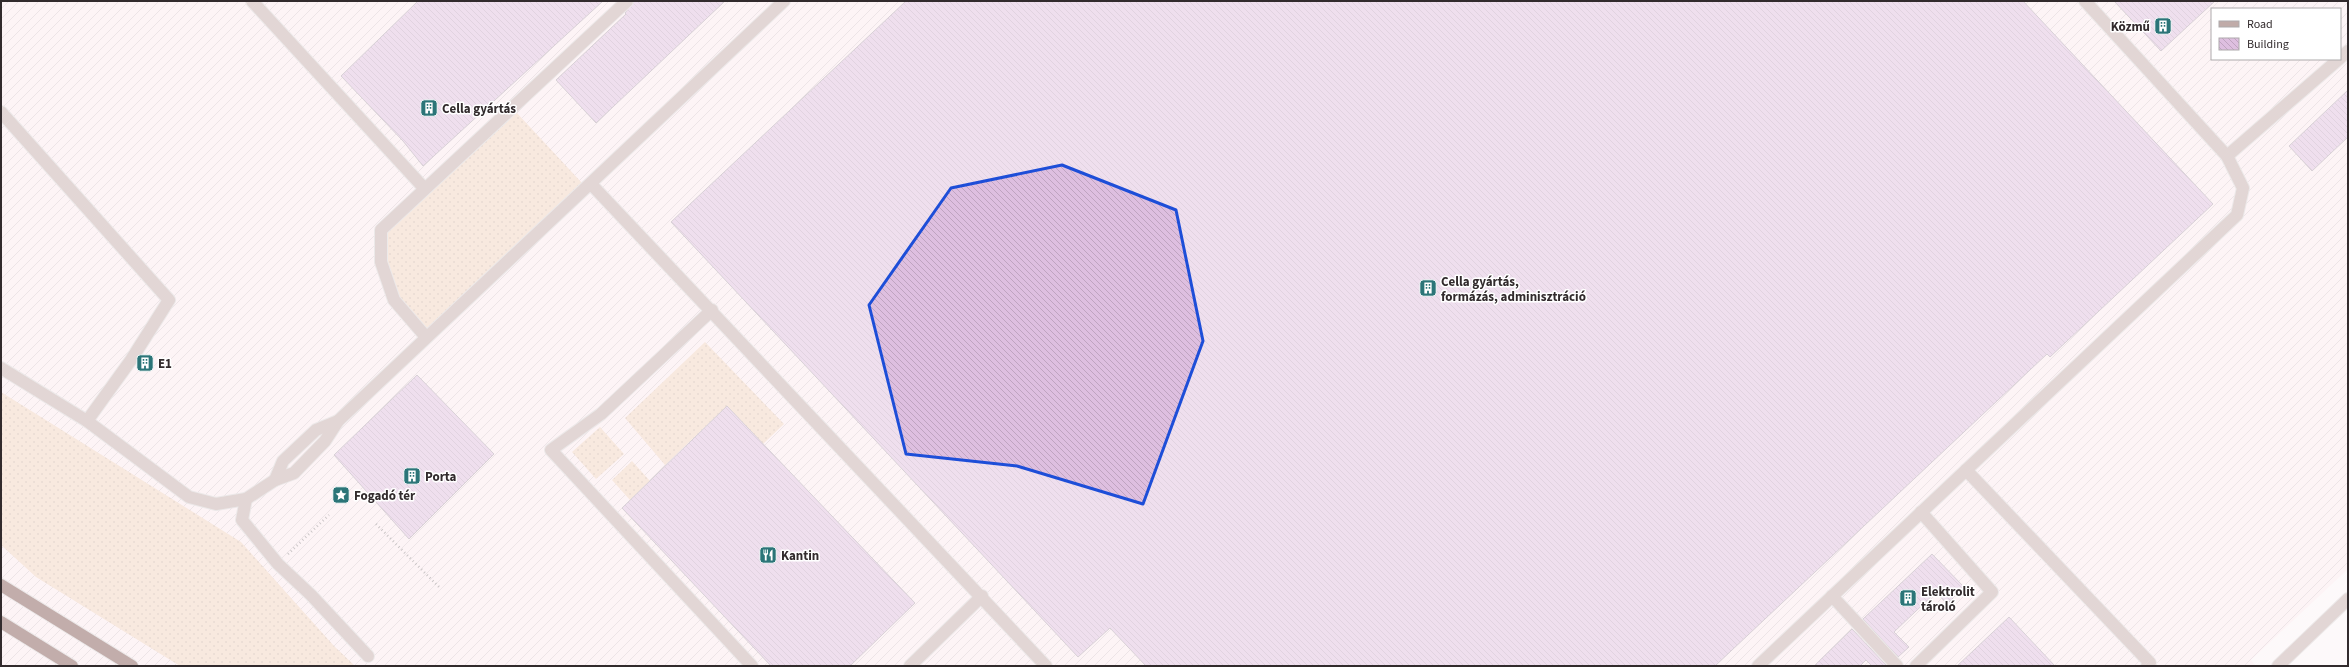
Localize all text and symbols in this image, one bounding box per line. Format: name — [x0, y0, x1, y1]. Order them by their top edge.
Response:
legend — [2211, 8, 2341, 60]
building icon: Közmű — [2153, 16, 2173, 36]
text: Road — [2247, 16, 2273, 33]
place label: Közmű — [2111, 18, 2150, 36]
text: Building — [2247, 36, 2289, 53]
building icon: Cella gyártás — [419, 98, 439, 118]
place label: Cella gyártás — [442, 100, 516, 118]
place label: Cella gyártás, formázás, adminisztráció — [1441, 273, 1586, 306]
building icon: Cella gyártás, formázás, adminisztráció — [1418, 278, 1438, 298]
building icon: E1 — [135, 353, 155, 373]
place label: E1 — [158, 355, 172, 373]
building icon: Porta — [402, 466, 422, 486]
place label: Porta — [425, 468, 457, 486]
place icon: Fogadó tér — [331, 485, 351, 505]
place label: Fogadó tér — [354, 487, 416, 505]
restaurant icon: Kantin — [758, 545, 778, 565]
place label: Kantin — [781, 547, 819, 565]
place label: Elektrolit tároló — [1921, 583, 1975, 616]
building icon: Elektrolit tároló — [1898, 588, 1918, 608]

